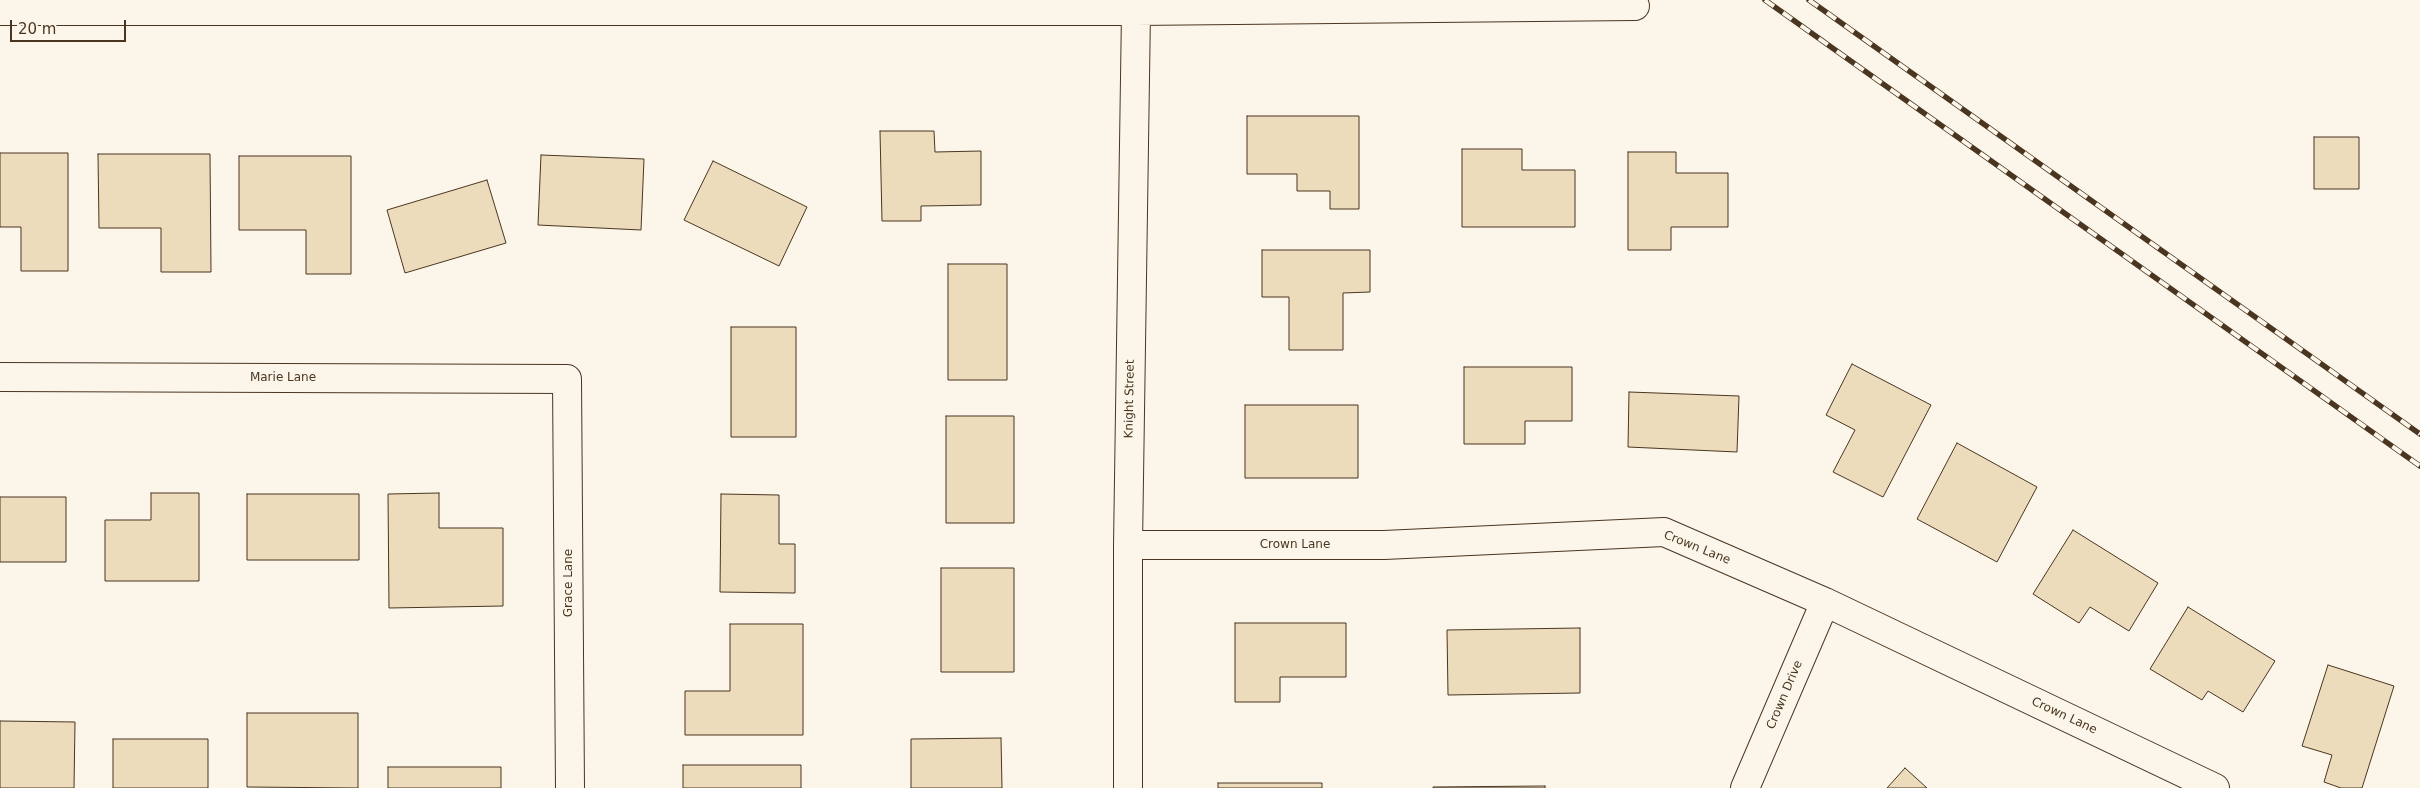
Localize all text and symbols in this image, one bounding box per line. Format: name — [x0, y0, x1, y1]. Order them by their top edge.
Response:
scale bar — [12, 10, 129, 42]
text: 20 m — [18, 20, 56, 38]
street label: Knight Street — [1122, 359, 1138, 439]
street label: Marie Lane — [250, 371, 316, 385]
street label: Crown Lane — [1662, 528, 1732, 568]
street label: Crown Lane — [1260, 538, 1330, 552]
street label: Grace Lane — [562, 549, 576, 617]
street label: Crown Drive — [1764, 658, 1806, 732]
street label: Crown Lane — [2029, 695, 2099, 737]

